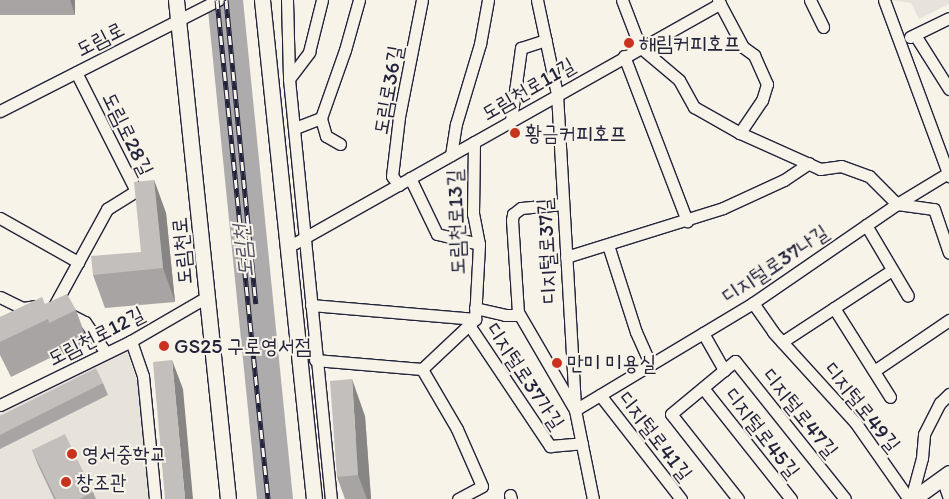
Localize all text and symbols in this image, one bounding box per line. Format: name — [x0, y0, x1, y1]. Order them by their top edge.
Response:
street label: 도림로 — [72, 16, 128, 62]
place label: 해림커피호프 — [639, 30, 740, 56]
marker: 해림커피호프 — [623, 37, 635, 49]
street label: 도림로36길 — [368, 43, 408, 137]
street label: 도림천로11길 — [477, 52, 579, 126]
street label: 도림로28길 — [97, 88, 159, 180]
place label: 황금커피호프 — [525, 120, 626, 146]
marker: 황금커피호프 — [509, 127, 521, 139]
street label: 도림천로13길 — [442, 169, 470, 275]
street label: 디지털로37길 — [532, 197, 562, 305]
street label: 도림천로 — [167, 216, 197, 286]
street label: 디지털로37나길 — [717, 219, 833, 309]
water label: 도림천 — [227, 223, 259, 279]
street label: 도림천로12길 — [43, 301, 149, 371]
street label: 디지털로37가길 — [480, 318, 570, 434]
place label: GS25 구로영서점 — [174, 333, 312, 359]
marker: GS25 구로영서점 — [158, 340, 170, 352]
place label: 만미 미용실 — [567, 350, 656, 376]
marker: 만미 미용실 — [551, 357, 563, 369]
street label: 디지털로49길 — [818, 357, 906, 457]
street label: 디지털로47길 — [756, 363, 844, 463]
street label: 디지털로45길 — [719, 383, 805, 483]
street label: 디지털로41길 — [612, 386, 698, 486]
place label: 영서중학교 — [82, 441, 166, 467]
marker: 영서중학교 — [66, 448, 78, 460]
place label: 창조관 — [76, 469, 127, 495]
marker: 창조관 — [60, 476, 72, 488]

